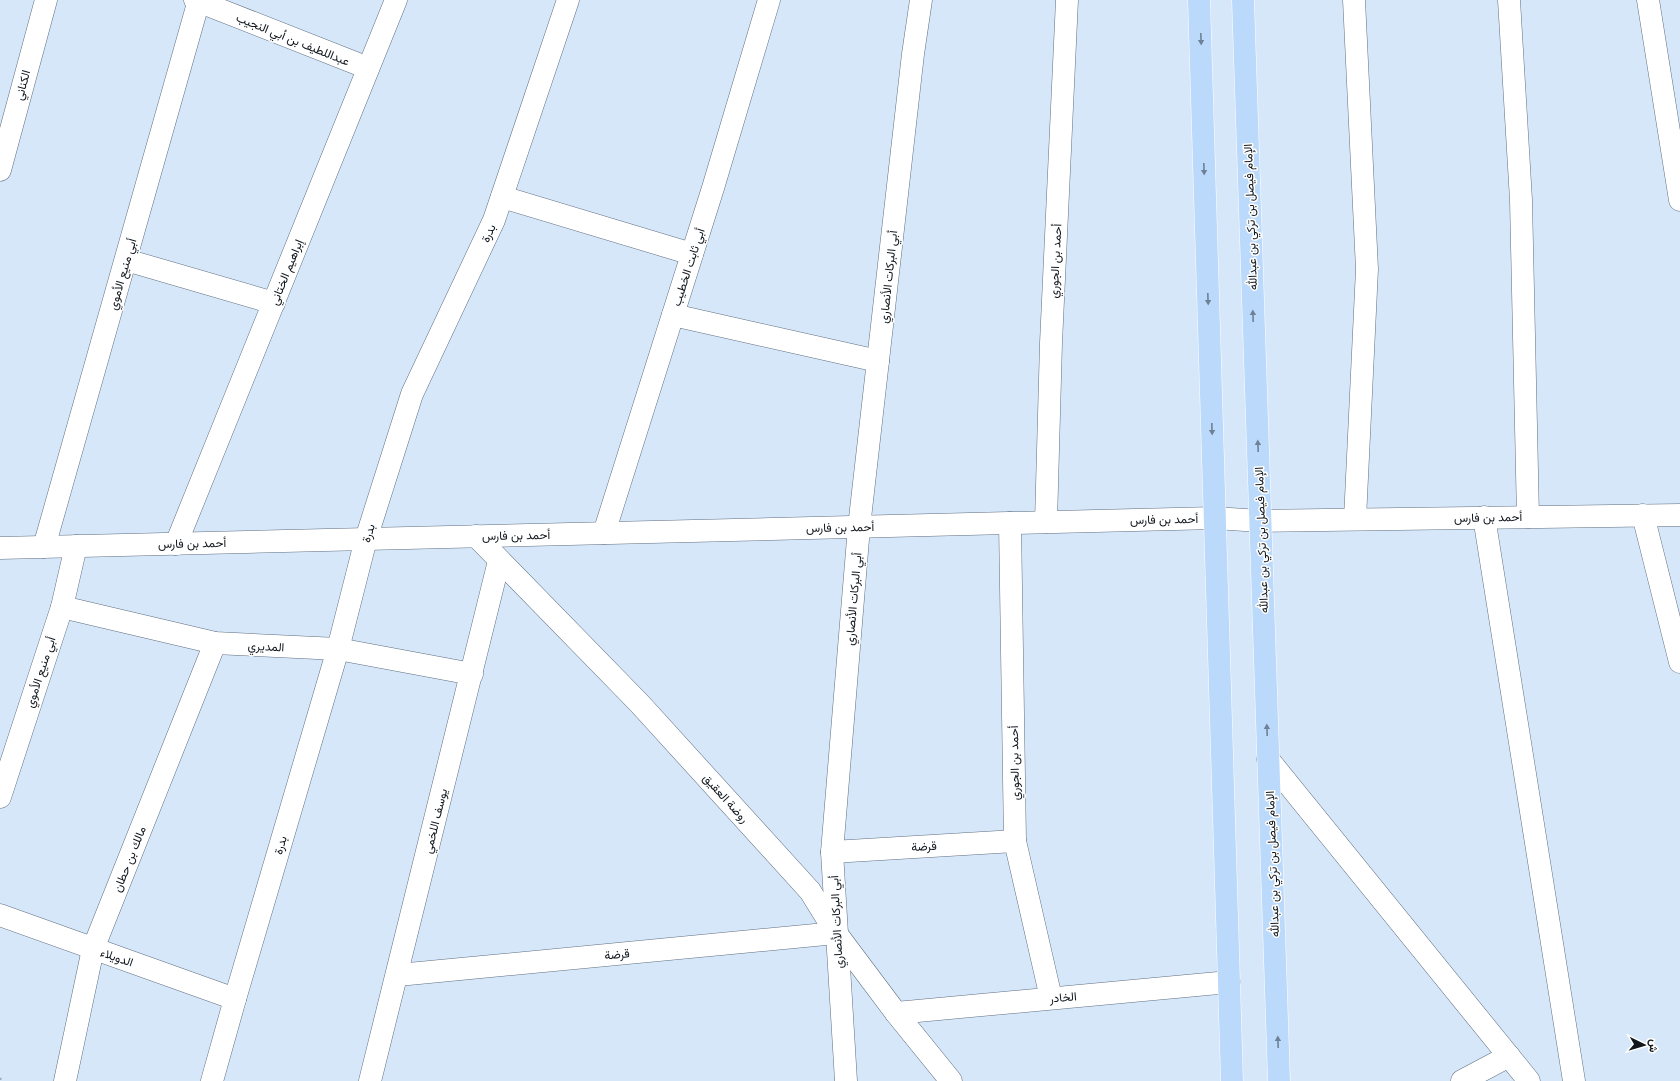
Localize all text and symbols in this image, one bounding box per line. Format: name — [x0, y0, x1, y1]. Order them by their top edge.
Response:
street label: عبداللطيف بن أبي النجيب — [233, 9, 352, 71]
one-way arrow — [1197, 33, 1204, 45]
street label: الكناني — [11, 68, 36, 103]
street label: الإمام فيصل بن تركي بن عبدالله — [1240, 143, 1263, 290]
one-way arrow — [1201, 163, 1208, 175]
street label: بدرة — [477, 221, 500, 245]
street label: أحمد بن الجوري — [1046, 223, 1067, 299]
street label: أبي ثابت الخطيب — [668, 226, 711, 309]
street label: أبي البركات الأنصاري — [876, 230, 903, 324]
street label: أبي منيع الأموي — [105, 236, 142, 312]
street label: إبراهيم الختاني — [266, 237, 309, 308]
one-way arrow — [1205, 293, 1212, 305]
one-way arrow — [1250, 310, 1257, 322]
one-way arrow — [1209, 423, 1215, 436]
one-way arrow — [1254, 440, 1261, 452]
street label: الإمام فيصل بن تركي بن عبدالله — [1251, 466, 1274, 613]
street label: أحمد بن فارس — [1454, 509, 1523, 526]
street label: أحمد بن فارس — [1130, 511, 1199, 528]
street label: أحمد بن فارس — [806, 519, 875, 536]
street label: بدرة — [358, 522, 379, 544]
street label: أحمد بن فارس — [482, 527, 551, 544]
street label: أحمد بن فارس — [158, 535, 227, 552]
street label: أبي البركات الأنصاري — [841, 552, 868, 646]
street label: أبي منيع الأموي — [21, 634, 61, 710]
street label: المديري — [247, 638, 285, 657]
one-way arrow — [1264, 723, 1270, 736]
street label: أحمد بن الجوري — [1006, 725, 1025, 801]
street label: روضة العقيق — [699, 770, 752, 826]
street label: يوسف اللخمي — [420, 787, 453, 856]
street label: الإمام فيصل بن تركي بن عبدالله — [1262, 790, 1285, 937]
street label: مالك بن حطان — [109, 824, 150, 894]
street label: بدرة — [270, 834, 291, 856]
street label: قرضة — [911, 838, 937, 855]
street label: أبي البركات الأنصاري — [826, 875, 849, 969]
street label: الدويلاء — [98, 944, 135, 971]
street label: قرضة — [604, 945, 630, 964]
street label: الخادر — [1048, 988, 1077, 1007]
north arrow — [1624, 1025, 1664, 1065]
one-way arrow — [1274, 1036, 1281, 1048]
text: ش — [1646, 1039, 1662, 1053]

